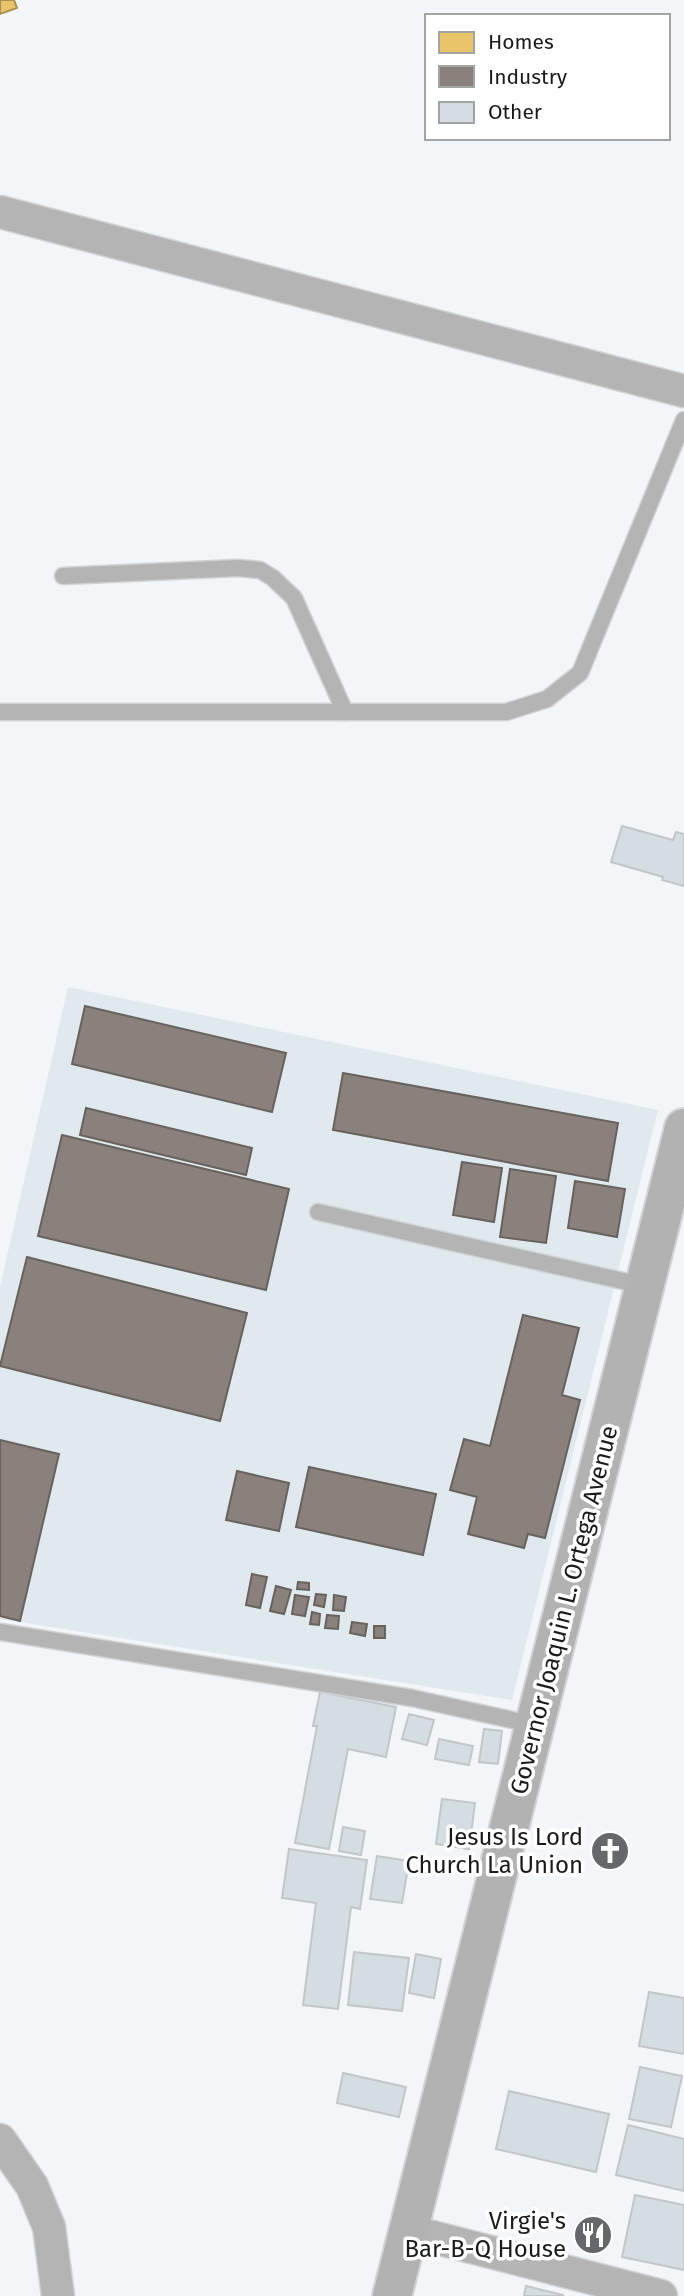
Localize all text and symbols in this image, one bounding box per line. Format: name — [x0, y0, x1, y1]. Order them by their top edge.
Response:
legend — [425, 14, 670, 140]
text: Homes — [488, 29, 554, 55]
text: Industry — [488, 64, 568, 90]
text: Other — [488, 99, 542, 125]
street label: Governor Joaquin L. Ortega Avenue — [505, 1423, 623, 1797]
place label: Jesus Is Lord Church La Union — [405, 1823, 583, 1879]
church icon: Jesus Is Lord Church La Union — [589, 1830, 631, 1872]
place label: Virgie's Bar-B-Q House — [404, 2207, 566, 2263]
restaurant icon: Virgie's Bar-B-Q House — [572, 2214, 614, 2256]

